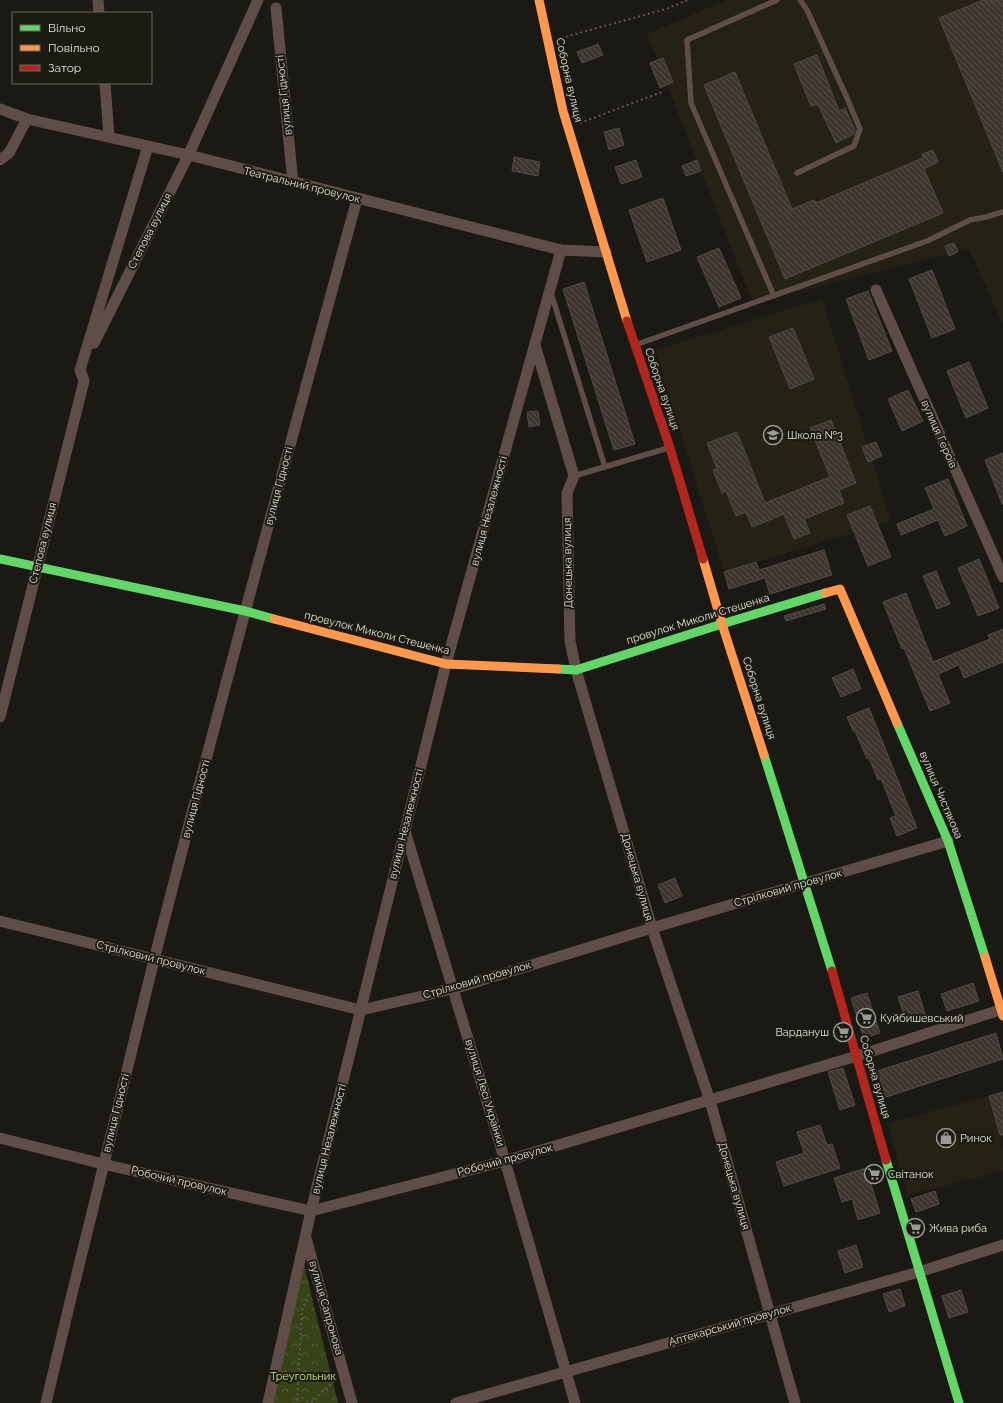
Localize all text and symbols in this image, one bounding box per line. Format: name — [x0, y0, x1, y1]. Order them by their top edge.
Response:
legend — [12, 12, 152, 84]
text: Вільно — [48, 21, 85, 35]
street label: Соборна вулиця — [553, 37, 585, 123]
text: Повільно — [48, 41, 100, 55]
street label: вулиця Гідності — [273, 54, 295, 136]
text: Затор — [48, 61, 81, 75]
street label: Театральний провулок — [242, 164, 362, 206]
street label: Степова вулиця — [125, 191, 175, 271]
street label: Соборна вулиця — [642, 346, 682, 432]
street label: вулиця Героїв — [918, 398, 960, 470]
school or university icon: Школа №3 — [762, 424, 784, 446]
place label: Школа №3 — [787, 429, 843, 442]
street label: вулиця Гідності — [262, 445, 296, 527]
street label: вулиця Незалежності — [468, 455, 510, 567]
street label: Степова вулиця — [27, 501, 59, 585]
street label: Донецька вулиця — [561, 518, 575, 608]
street label: провулок Миколи Стешенка — [625, 591, 771, 647]
street label: провулок Миколи Стешенка — [303, 609, 451, 657]
street label: Соборна вулиця — [740, 655, 778, 741]
street label: вулиця Чистякова — [917, 749, 965, 841]
street label: вулиця Гідності — [179, 758, 213, 840]
street label: вулиця Незалежності — [386, 768, 426, 880]
street label: Донецька вулиця — [618, 832, 656, 922]
street label: Стрілковий провулок — [732, 866, 844, 910]
street label: Стрілковий провулок — [95, 938, 207, 978]
street label: Стрілковий провулок — [421, 958, 533, 1002]
supermarket icon: Куйбишевський — [855, 1007, 877, 1029]
place label: Куйбишевський — [880, 1012, 964, 1025]
supermarket icon: Вардануш — [832, 1021, 854, 1043]
place label: Вардануш — [775, 1026, 829, 1039]
street label: Соборна вулиця — [857, 1034, 893, 1120]
street label: вулиця Лесі Українки — [462, 1038, 508, 1148]
street label: вулиця Гідності — [100, 1072, 132, 1154]
street label: вулиця Незалежності — [309, 1083, 349, 1195]
shop icon: Ринок — [935, 1127, 957, 1149]
place label: Ринок — [960, 1132, 992, 1145]
street label: Робочий провулок — [456, 1141, 554, 1179]
street label: Донецька вулиця — [715, 1141, 753, 1231]
supermarket icon: Світанок — [863, 1163, 885, 1185]
street label: Робочий провулок — [130, 1164, 229, 1198]
place label: Світанок — [888, 1168, 934, 1181]
supermarket icon: Жива риба — [904, 1217, 926, 1239]
place label: Жива риба — [929, 1222, 987, 1235]
street label: вулиця Сапронова — [306, 1259, 346, 1357]
street label: Аптекарський провулок — [667, 1301, 793, 1349]
park label: Треугольник — [270, 1370, 336, 1383]

